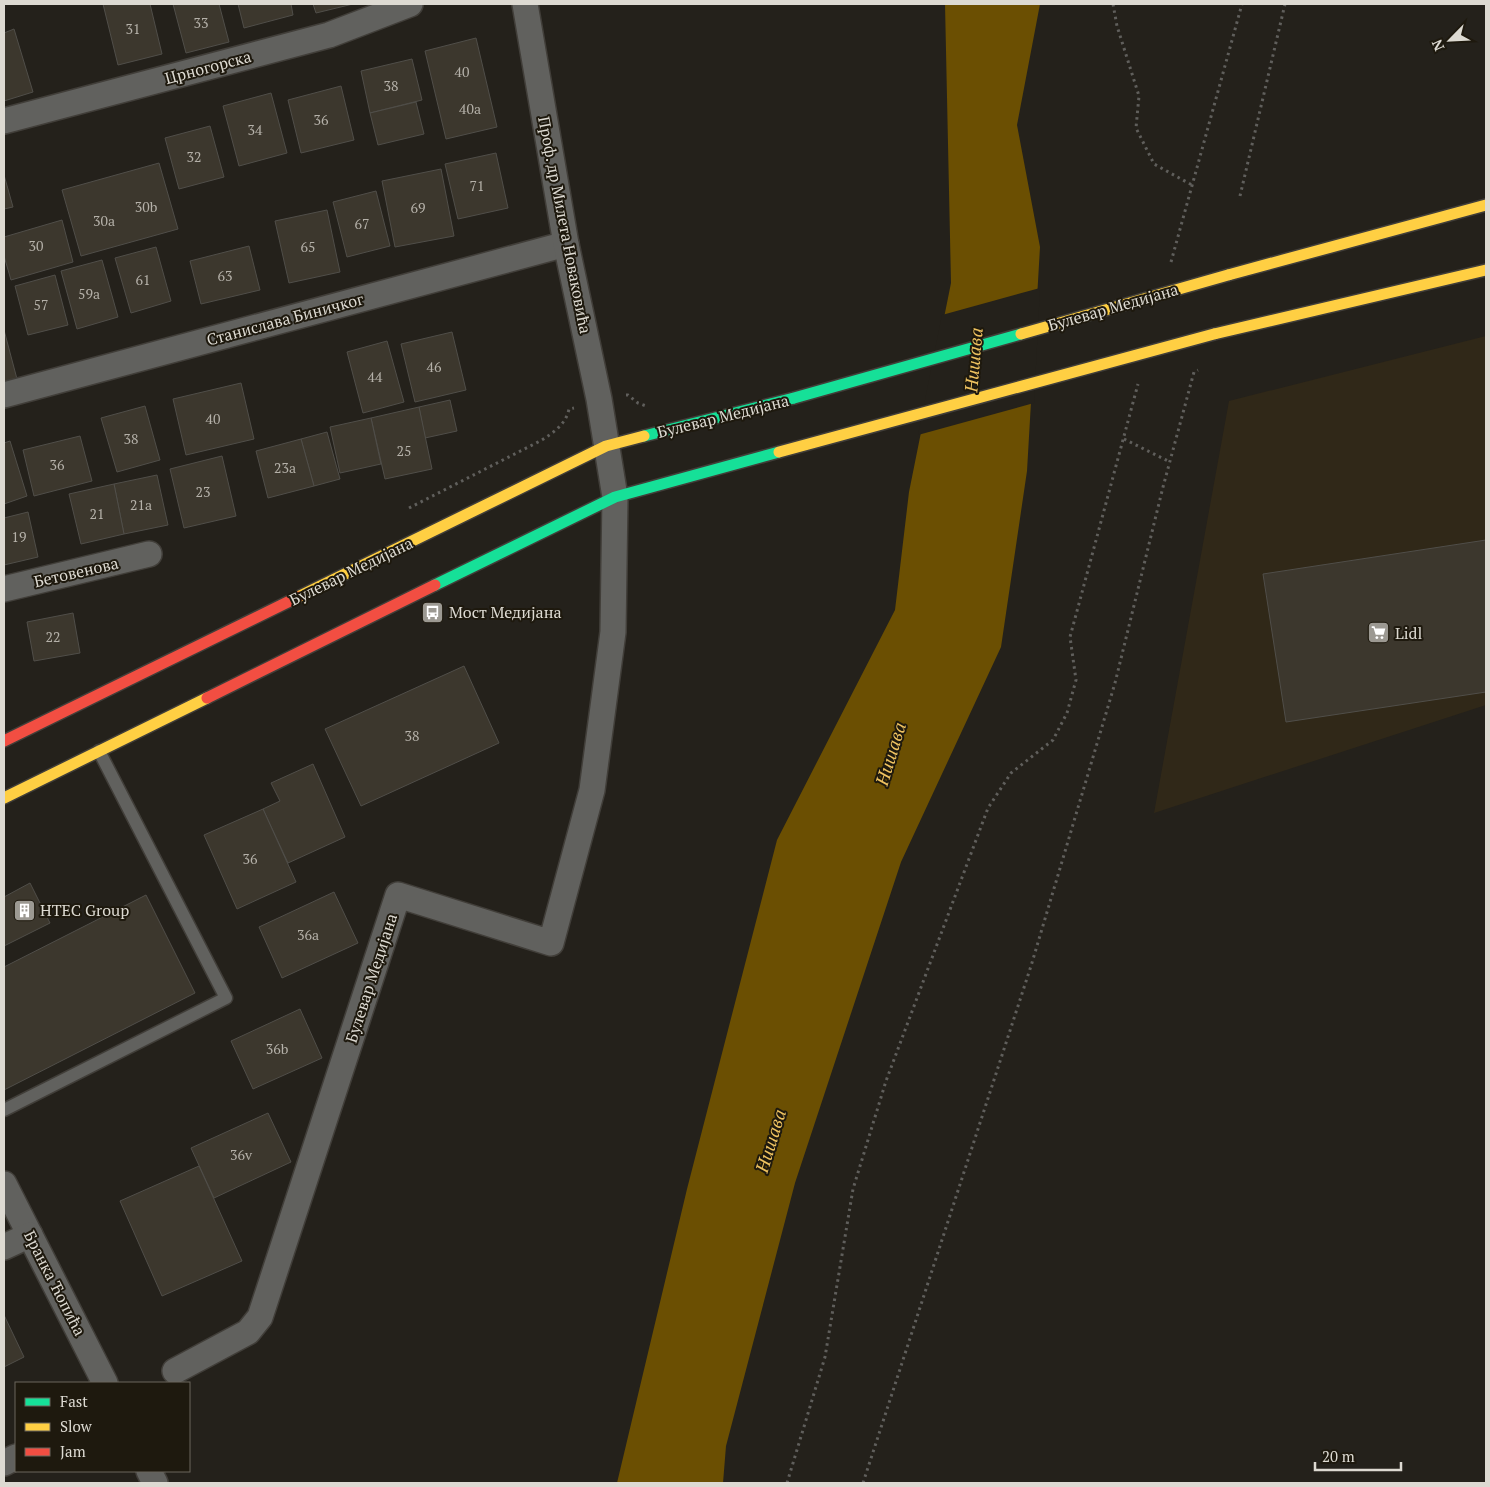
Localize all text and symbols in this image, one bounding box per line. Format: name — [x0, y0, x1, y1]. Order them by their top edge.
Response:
house number: 33 — [194, 13, 208, 32]
north arrow — [1425, 15, 1475, 65]
house number: 31 — [126, 19, 140, 38]
text: N — [1427, 36, 1449, 54]
street label: Црногорска — [162, 45, 254, 89]
house number: 40 — [455, 62, 469, 81]
house number: 38 — [384, 76, 398, 95]
house number: 40a — [459, 99, 481, 118]
house number: 36 — [314, 110, 329, 129]
street label: Проф. др Милета Новаковића — [533, 115, 597, 335]
house number: 34 — [248, 120, 263, 139]
house number: 32 — [187, 147, 201, 166]
house number: 71 — [470, 176, 484, 195]
house number: 30b — [135, 197, 158, 216]
house number: 69 — [411, 198, 425, 217]
house number: 30a — [93, 211, 115, 230]
house number: 67 — [355, 214, 369, 233]
house number: 30 — [29, 236, 43, 255]
house number: 65 — [301, 237, 315, 256]
house number: 63 — [218, 266, 232, 285]
house number: 61 — [136, 270, 150, 289]
street label: Булевар Медијана — [1045, 278, 1181, 336]
house number: 59a — [78, 284, 100, 303]
street label: Станислава Биничког — [204, 287, 366, 351]
house number: 57 — [34, 295, 48, 314]
water label: Нишава — [958, 327, 988, 394]
house number: 46 — [427, 357, 442, 376]
house number: 44 — [368, 367, 383, 386]
street label: Булевар Медијана — [655, 389, 791, 443]
house number: 40 — [206, 409, 220, 428]
house number: 38 — [124, 429, 138, 448]
house number: 25 — [397, 441, 411, 460]
house number: 36 — [50, 455, 65, 474]
house number: 23a — [274, 458, 296, 477]
house number: 23 — [196, 482, 210, 501]
house number: 21a — [130, 495, 152, 514]
house number: 21 — [90, 504, 104, 523]
house number: 19 — [12, 527, 26, 546]
street label: Булевар Медијана — [286, 532, 416, 610]
street label: Бетовенова — [32, 552, 120, 592]
bus stop icon: Мост Медијана — [421, 600, 445, 624]
place label: Мост Медијана — [449, 601, 562, 623]
supermarket icon: Lidl — [1367, 621, 1391, 645]
place label: Lidl — [1395, 622, 1422, 644]
house number: 22 — [46, 627, 60, 646]
water label: Нишава — [869, 719, 911, 789]
house number: 38 — [405, 726, 419, 745]
house number: 36 — [243, 849, 258, 868]
building icon: HTEC Group — [12, 898, 36, 922]
place label: HTEC Group — [40, 899, 129, 921]
street label: Булевар Медијана — [340, 911, 402, 1045]
house number: 36a — [297, 925, 319, 944]
house number: 36b — [266, 1039, 289, 1058]
water label: Нишава — [749, 1106, 791, 1176]
house number: 36v — [230, 1145, 253, 1164]
street label: Бранка Ћопића — [19, 1227, 91, 1339]
legend — [15, 1382, 190, 1472]
text: Fast — [60, 1391, 88, 1411]
text: Slow — [60, 1416, 93, 1436]
scale bar — [1315, 1440, 1401, 1472]
text: Jam — [60, 1441, 86, 1461]
text: 20 m — [1322, 1446, 1355, 1466]

